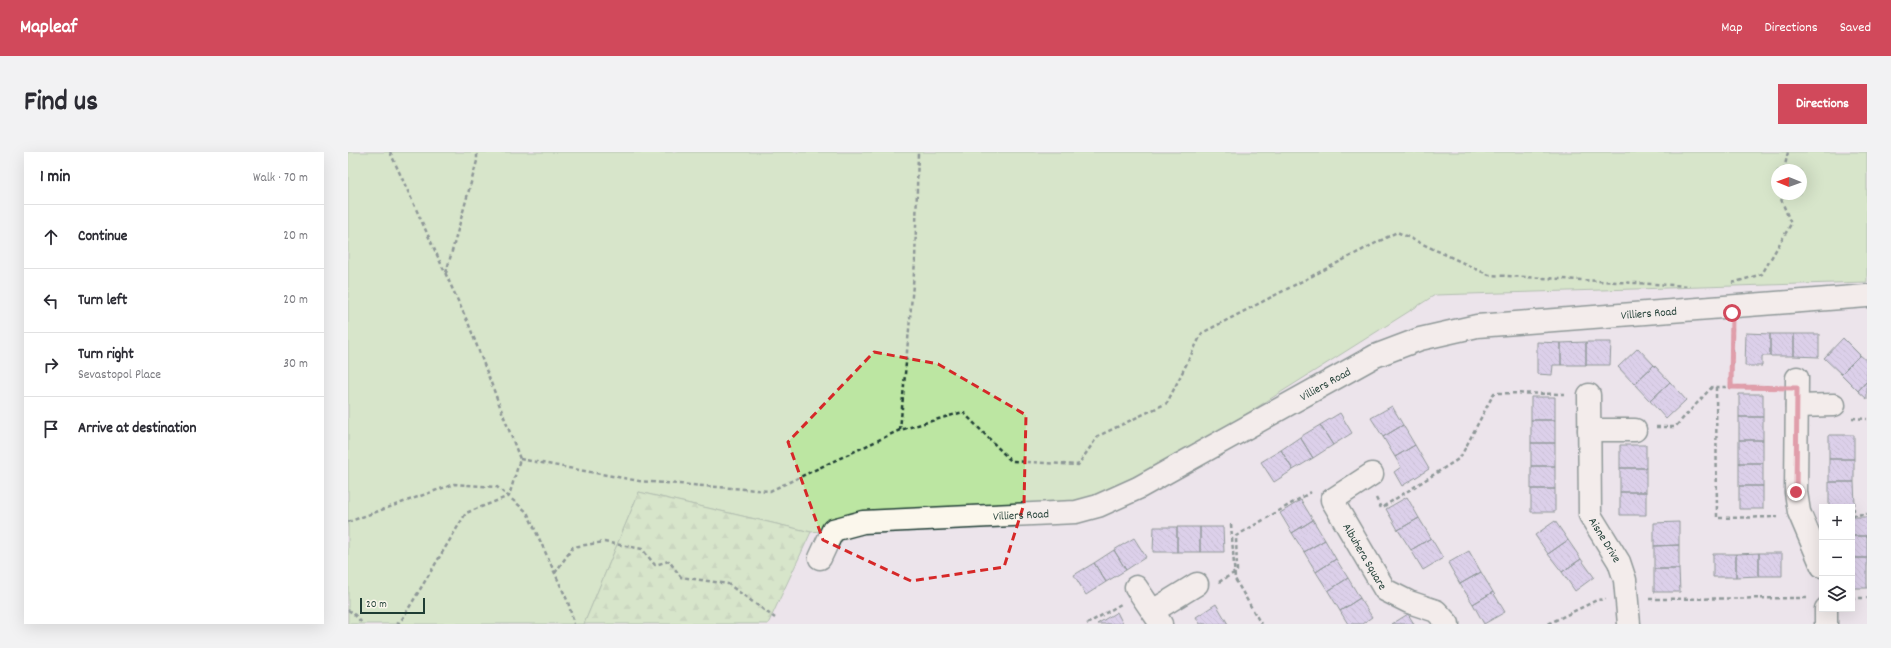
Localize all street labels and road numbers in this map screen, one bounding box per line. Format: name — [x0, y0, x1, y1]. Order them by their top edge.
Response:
street label: Villiers Road — [1620, 304, 1677, 325]
street label: Villiers Road — [1297, 364, 1354, 406]
street label: Villiers Road — [993, 506, 1049, 526]
street label: Aisne Drive — [1583, 514, 1624, 566]
street label: Albuhera Square — [1338, 521, 1390, 593]

